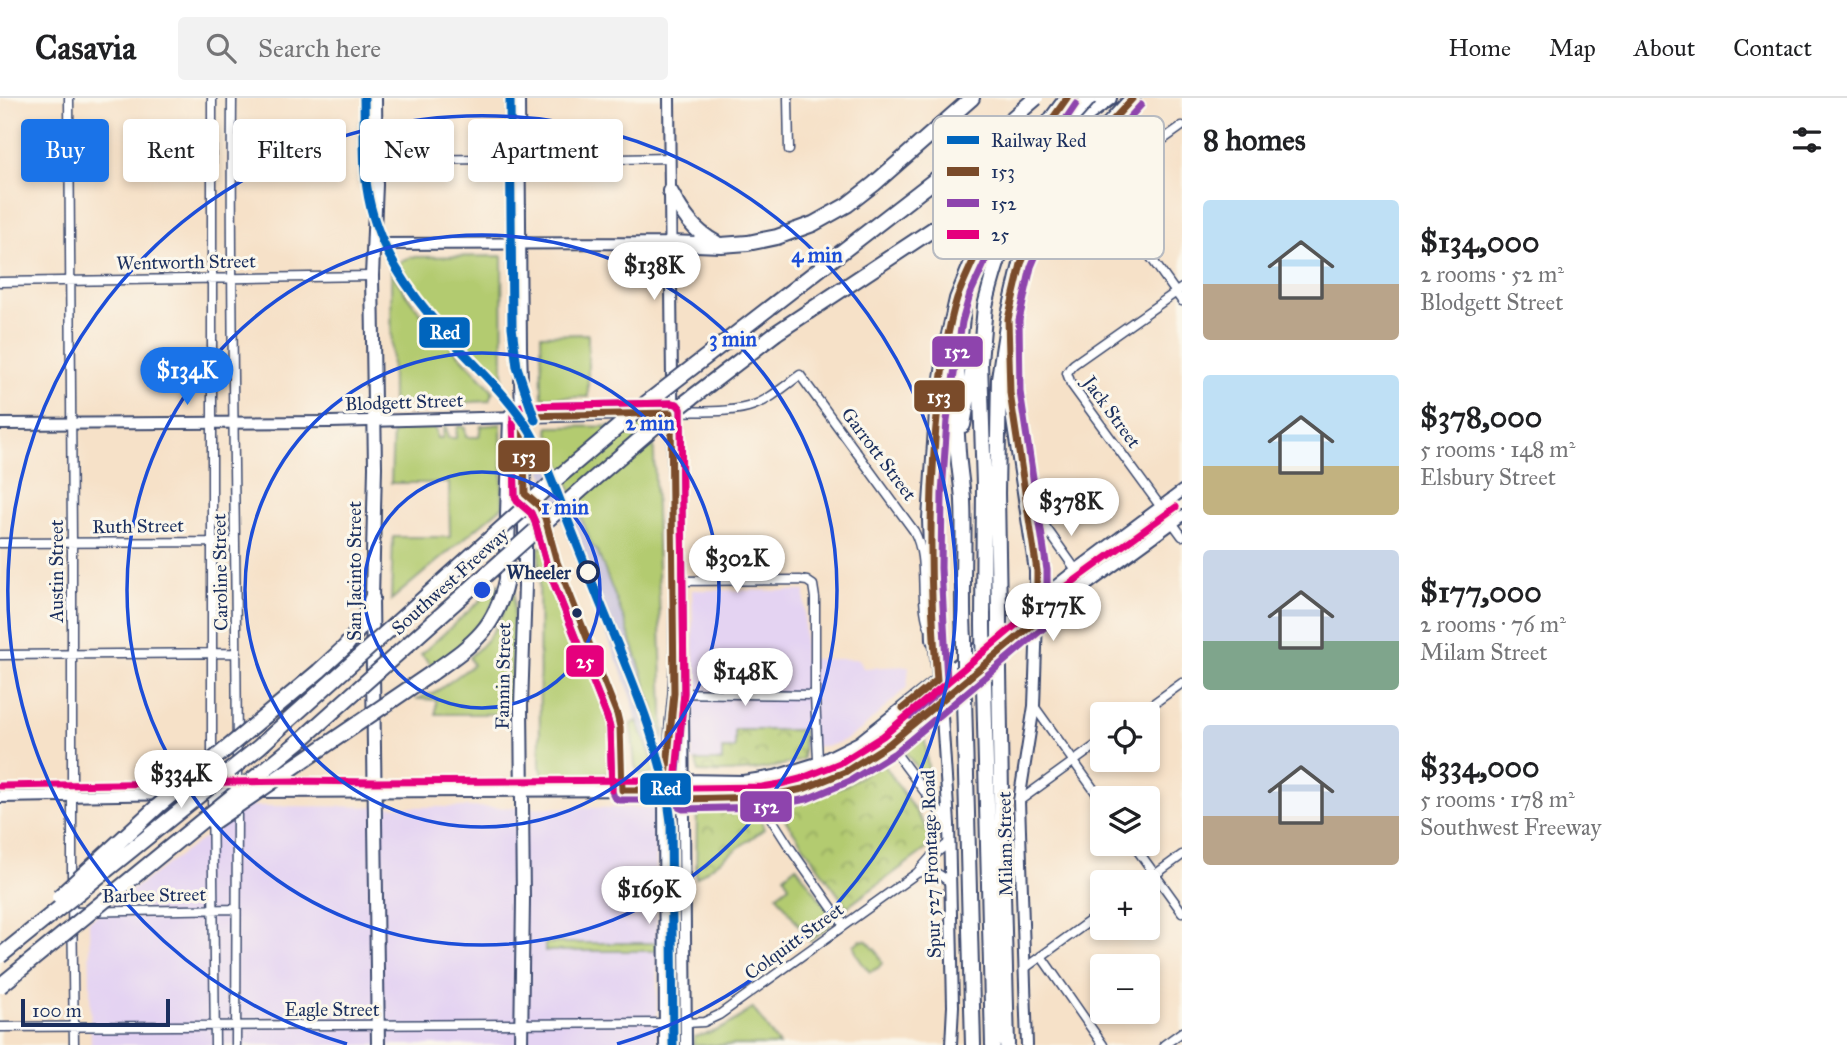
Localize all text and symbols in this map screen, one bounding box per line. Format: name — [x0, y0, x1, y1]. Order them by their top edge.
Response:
search box — [178, 17, 668, 80]
text: Casavia — [35, 28, 136, 68]
icon: search — [202, 29, 240, 67]
text: Search here — [258, 32, 381, 64]
text: Home — [1448, 33, 1511, 63]
text: Map — [1549, 33, 1596, 63]
text: About — [1634, 33, 1695, 63]
text: Contact — [1733, 33, 1812, 63]
legend — [933, 116, 1164, 259]
chip: Buy — [21, 119, 109, 182]
chip: Rent — [123, 119, 219, 182]
chip: Filters — [233, 119, 346, 182]
chip: New — [360, 119, 454, 182]
chip: Apartment — [468, 119, 623, 182]
icon: filters — [1788, 121, 1826, 159]
text: 8 homes — [1203, 122, 1306, 158]
text: Railway Red — [991, 129, 1087, 152]
text: 153 — [991, 160, 1015, 183]
text: 152 — [991, 192, 1017, 215]
text: 25 — [991, 223, 1009, 246]
text: $134,000 — [1420, 224, 1539, 260]
icon: home — [1259, 228, 1343, 312]
pin: $138K — [605, 242, 703, 302]
text: 4 min — [791, 242, 843, 268]
street label: Wentworth Street — [116, 249, 256, 275]
text: $138K — [624, 251, 684, 279]
text: 2 rooms · 52 m² — [1420, 260, 1564, 288]
text: Blodgett Street — [1420, 288, 1563, 316]
line badge: Red — [418, 316, 471, 349]
text: Red — [430, 321, 461, 344]
text: 3 min — [709, 326, 757, 352]
line badge: 152 — [931, 335, 984, 368]
text: 152 — [944, 340, 970, 363]
pin: $134K — [138, 348, 236, 407]
text: $134K — [156, 356, 218, 384]
street label: Jack Street — [1076, 370, 1146, 453]
line badge: 153 — [913, 379, 966, 413]
text: 153 — [927, 385, 951, 409]
street label: Blodgett Street — [344, 388, 464, 417]
text: $378,000 — [1420, 399, 1542, 435]
street label: Garrott Street — [837, 403, 922, 505]
icon: home — [1259, 403, 1343, 487]
text: 2 min — [625, 410, 675, 436]
text: 5 rooms · 148 m² — [1420, 435, 1575, 463]
line badge: 153 — [497, 439, 551, 473]
text: 153 — [512, 445, 536, 469]
text: Elsbury Street — [1420, 463, 1556, 491]
pin: $378K — [1022, 478, 1120, 538]
text: $378K — [1039, 487, 1103, 515]
text: 1 min — [541, 494, 589, 520]
street label: San Jacinto Street — [343, 501, 367, 641]
street label: Caroline Street — [207, 513, 233, 631]
street label: Ruth Street — [92, 514, 184, 538]
street label: Austin Street — [45, 519, 68, 624]
street label: Southwest Freeway — [387, 522, 514, 640]
pin: $302K — [688, 536, 786, 595]
text: $302K — [705, 544, 769, 572]
place label: Wheeler — [506, 561, 572, 584]
marker: Wheeler — [577, 561, 599, 583]
text: $177,000 — [1420, 574, 1542, 610]
centre of rings — [470, 578, 494, 602]
icon: home — [1259, 578, 1343, 662]
pin: $177K — [1004, 584, 1102, 643]
text: $177K — [1021, 592, 1085, 620]
unlabelled marker — [570, 606, 584, 620]
text: 2 rooms · 76 m² — [1420, 610, 1566, 638]
street label: Fannin Street — [491, 622, 515, 730]
text: Milam Street — [1420, 638, 1547, 666]
line badge: 25 — [565, 644, 605, 678]
pin: $148K — [696, 648, 794, 708]
text: 25 — [576, 650, 594, 673]
text: $148K — [713, 657, 777, 685]
map controls — [1090, 702, 1160, 1024]
button: locate — [1090, 702, 1160, 772]
text: $334,000 — [1420, 749, 1540, 785]
pin: $334K — [132, 750, 230, 810]
icon: home — [1259, 753, 1343, 837]
text: $334K — [150, 759, 212, 787]
street label: Spur 527 Frontage Road — [916, 769, 947, 959]
line badge: Red — [639, 772, 692, 806]
text: Red — [651, 777, 682, 800]
text: 5 rooms · 178 m² — [1420, 785, 1575, 813]
button: layers — [1090, 786, 1160, 856]
line badge: 152 — [739, 790, 793, 823]
street label: Milam Street — [993, 791, 1017, 897]
text: 152 — [753, 795, 779, 818]
text: Southwest Freeway — [1420, 813, 1601, 841]
pin: $169K — [600, 866, 698, 926]
button: + — [1090, 870, 1160, 940]
text: $169K — [617, 875, 681, 903]
street label: Barbee Street — [102, 883, 206, 907]
street label: Colquitt Street — [740, 897, 849, 985]
button: − — [1090, 954, 1160, 1024]
scale bar — [21, 996, 170, 1028]
street label: Eagle Street — [285, 998, 380, 1022]
text: 100 m — [32, 999, 82, 1022]

